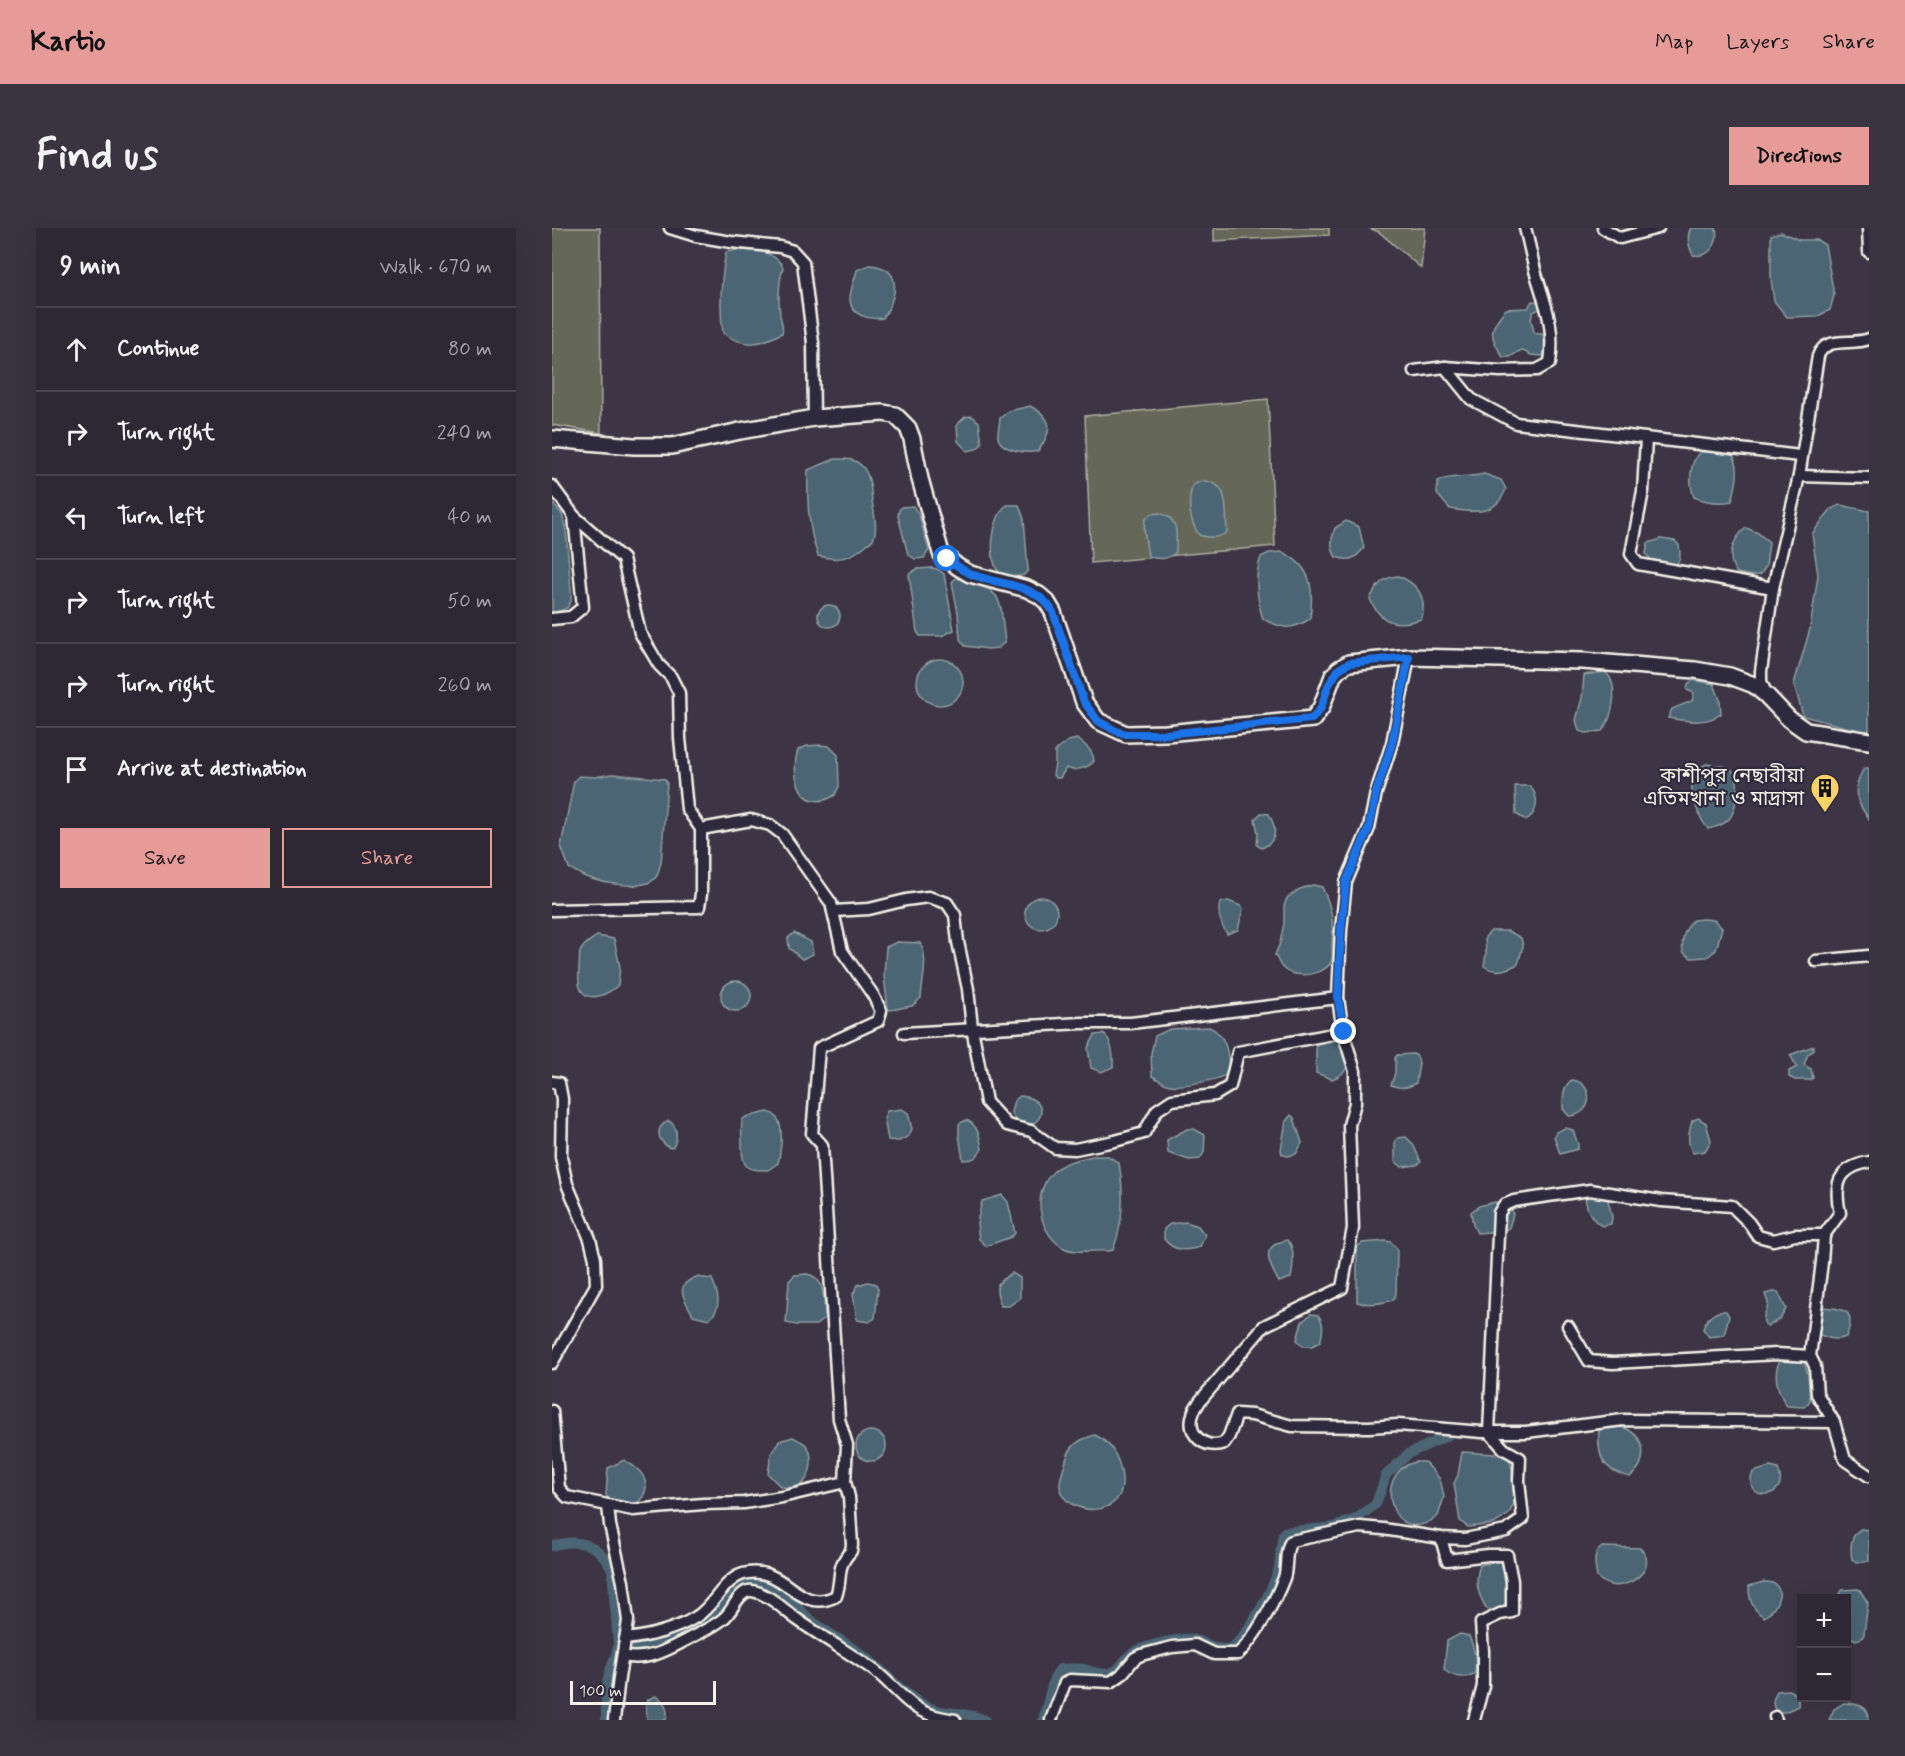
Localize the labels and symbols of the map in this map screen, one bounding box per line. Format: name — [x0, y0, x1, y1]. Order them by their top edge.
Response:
route start — [933, 545, 959, 571]
place label: কাশীপুর নেছারীয়া এতিমখানা ও মাদ্রাসা — [1643, 763, 1805, 813]
building icon: কাশীপুর নেছারীয়া এতিমখানা ও মাদ্রাসা — [1809, 772, 1841, 814]
route end — [1330, 1018, 1356, 1044]
scale bar — [570, 1678, 716, 1706]

